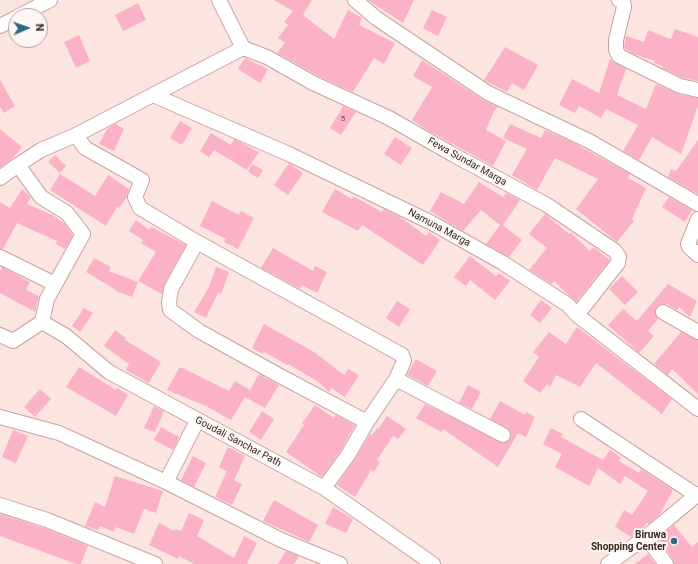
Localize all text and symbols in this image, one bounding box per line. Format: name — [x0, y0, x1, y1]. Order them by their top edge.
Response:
north arrow — [8, 8, 48, 48]
text: N — [33, 23, 46, 32]
house number: 5 — [341, 114, 345, 124]
street label: Fewa Sundar Marga — [425, 135, 509, 189]
street label: Namuna Marga — [406, 207, 472, 249]
street label: Goudali Sanchar Path — [193, 414, 283, 470]
place label: Biruwa Shopping Center — [591, 529, 666, 552]
marker: Biruwa Shopping Center — [669, 536, 679, 546]

